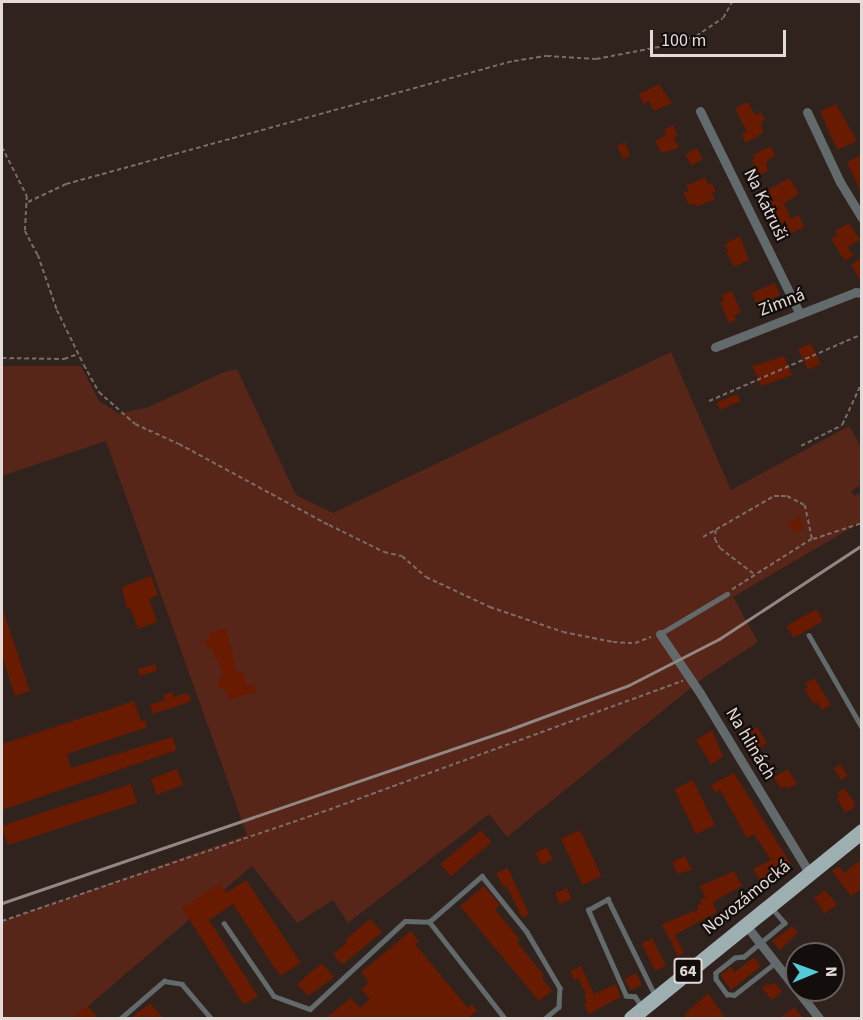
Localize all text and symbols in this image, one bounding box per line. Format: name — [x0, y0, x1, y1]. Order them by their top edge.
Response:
scale bar — [653, 18, 790, 56]
text: 100 m — [661, 28, 706, 53]
street label: Na Katruši — [738, 165, 792, 245]
street label: Zimná — [756, 284, 808, 322]
street label: Na hlinách — [720, 704, 780, 784]
street label: Novozámocká — [699, 856, 795, 940]
north arrow — [785, 942, 845, 1002]
road number: 64 — [673, 958, 703, 984]
text: N — [820, 966, 842, 977]

